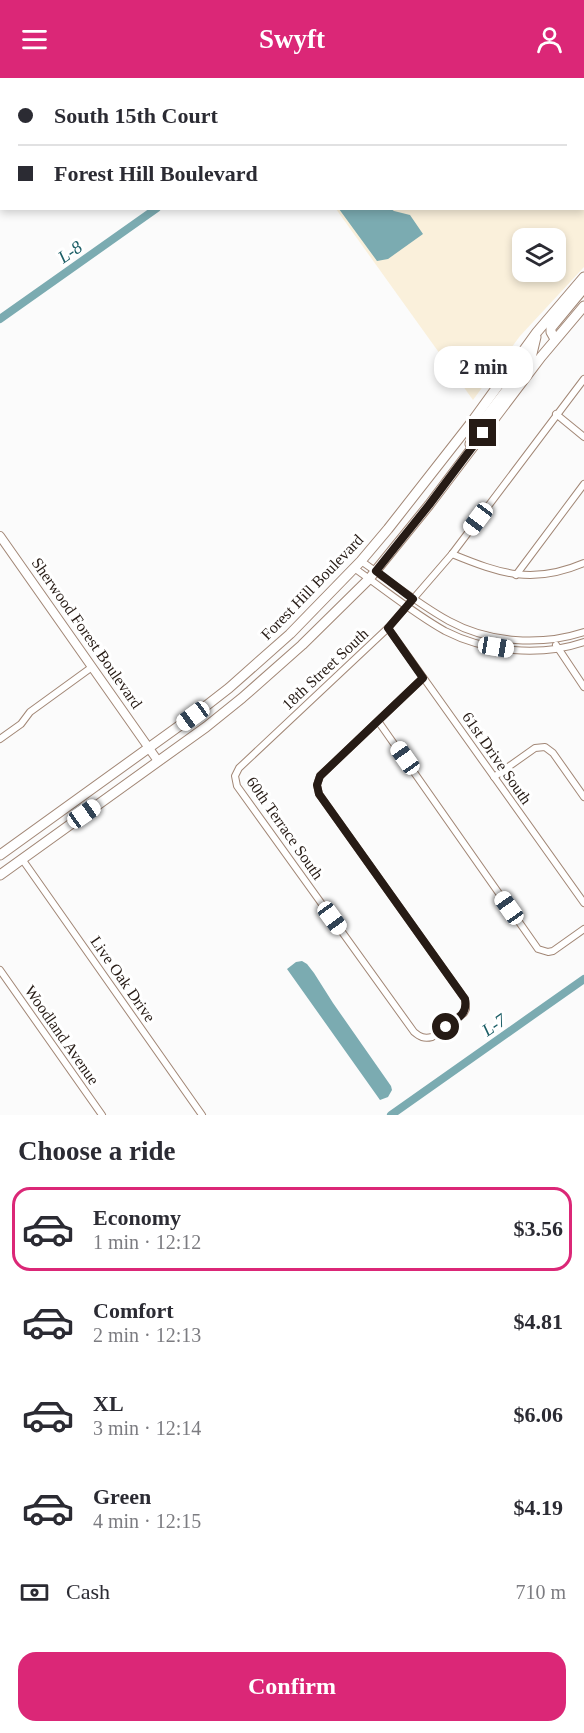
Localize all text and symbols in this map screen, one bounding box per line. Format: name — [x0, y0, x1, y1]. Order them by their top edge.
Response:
icon: menu — [18, 23, 51, 56]
icon: person — [533, 23, 566, 56]
text: Swyft — [259, 24, 325, 54]
text: South 15th Court — [54, 103, 218, 128]
text: Forest Hill Boulevard — [54, 161, 258, 186]
map controls — [512, 228, 566, 282]
button: layers — [512, 228, 566, 282]
water label: L-8 — [53, 237, 86, 268]
callout: 2 min — [434, 346, 532, 388]
text: 2 min — [459, 356, 508, 378]
route end — [469, 419, 496, 446]
car — [460, 499, 496, 539]
street label: Forest Hill Boulevard — [257, 531, 367, 643]
street label: Sherwood Forest Boulevard — [29, 555, 145, 711]
street label: 18th Street South — [279, 625, 371, 713]
car — [477, 635, 515, 659]
car — [173, 698, 213, 734]
street label: 61st Drive South — [459, 709, 535, 807]
car — [387, 738, 423, 778]
street label: 60th Terrace South — [243, 773, 327, 883]
car — [64, 796, 104, 832]
car — [491, 888, 527, 928]
car — [314, 898, 350, 938]
street label: Live Oak Drive — [87, 933, 159, 1025]
street label: Woodland Avenue — [21, 982, 103, 1088]
water label: L-7 — [477, 1009, 511, 1041]
route start — [432, 1013, 459, 1040]
text: Choose a ride — [18, 1136, 176, 1166]
icon: car — [21, 1202, 75, 1256]
text: Economy — [93, 1205, 181, 1230]
text: $3.56 — [514, 1216, 563, 1241]
text: 1 min · 12:12 — [93, 1231, 201, 1253]
icon: car — [21, 1295, 75, 1349]
text: Comfort — [93, 1298, 174, 1323]
text: $4.81 — [514, 1309, 563, 1334]
text: 2 min · 12:13 — [93, 1324, 201, 1346]
icon: car — [21, 1388, 75, 1442]
text: XL — [93, 1391, 124, 1416]
text: $6.06 — [514, 1402, 563, 1427]
text: 3 min · 12:14 — [93, 1417, 201, 1439]
icon: car — [21, 1481, 75, 1535]
text: Green — [93, 1484, 151, 1509]
text: $4.19 — [514, 1495, 563, 1520]
text: 4 min · 12:15 — [93, 1510, 201, 1532]
icon: cash — [18, 1576, 51, 1609]
text: Cash — [66, 1579, 110, 1604]
text: 710 m — [515, 1581, 566, 1603]
button: Confirm — [18, 1652, 566, 1721]

